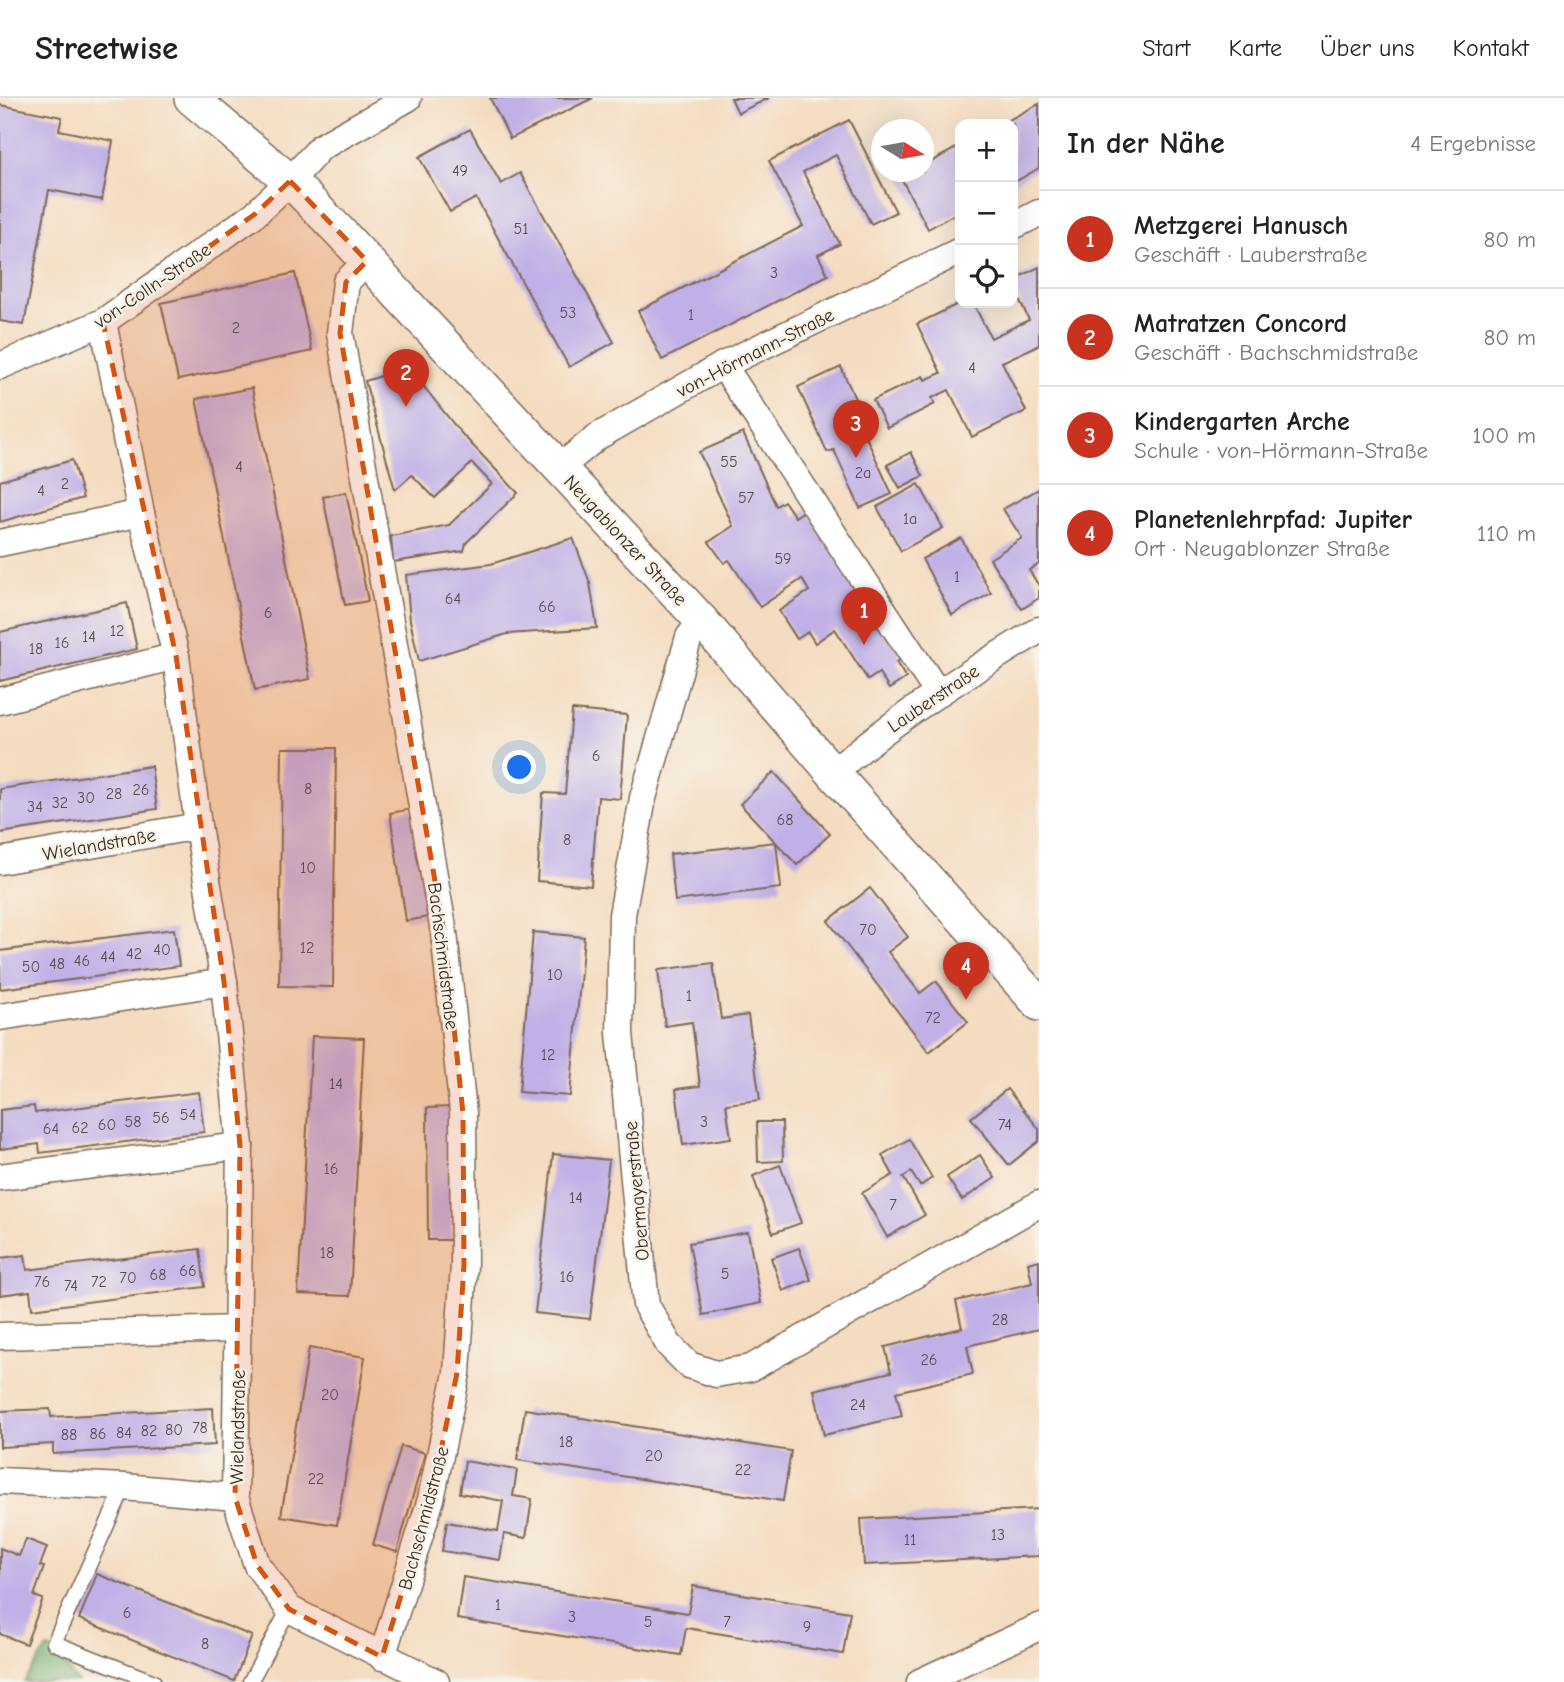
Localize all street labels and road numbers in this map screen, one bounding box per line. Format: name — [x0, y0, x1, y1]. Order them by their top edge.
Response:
street label: von-Colln-Straße — [89, 239, 215, 334]
street label: von-Hörmann-Straße — [672, 304, 838, 403]
street label: Neugablonzer Straße — [559, 471, 691, 610]
street label: Lauberstraße — [884, 660, 984, 738]
street label: Wielandstraße — [41, 824, 158, 866]
street label: Bachschmidstraße — [423, 881, 463, 1031]
street label: Obermayerstraße — [620, 1120, 654, 1262]
street label: Wielandstraße — [226, 1369, 250, 1485]
street label: Bachschmidstraße — [394, 1444, 454, 1593]

